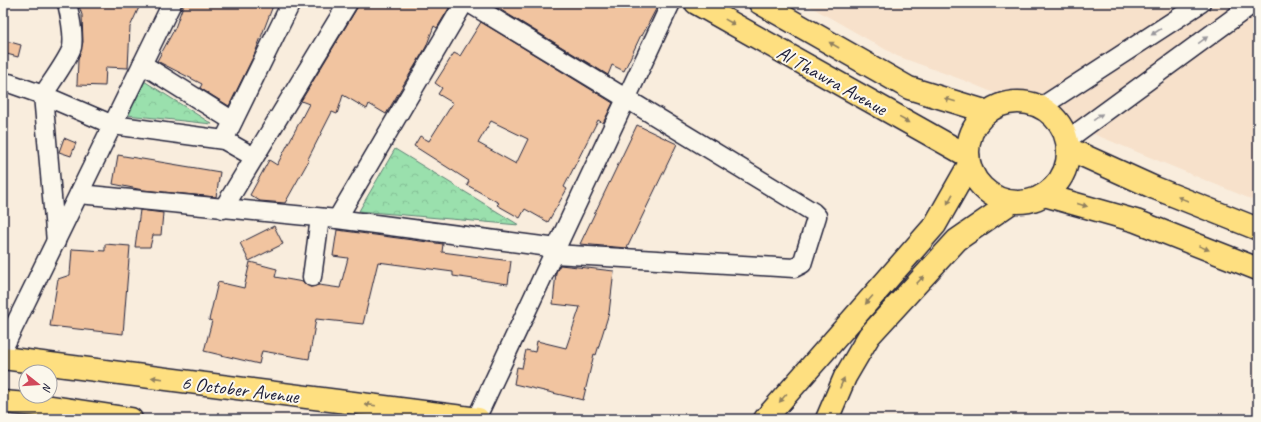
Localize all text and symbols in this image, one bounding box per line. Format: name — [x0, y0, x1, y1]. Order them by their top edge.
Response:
one-way arrow — [724, 19, 736, 26]
one-way arrow — [1151, 28, 1162, 36]
one-way arrow — [1198, 36, 1208, 44]
street label: Al Thawra Avenue — [772, 40, 892, 122]
one-way arrow — [828, 41, 839, 48]
one-way arrow — [944, 97, 956, 103]
one-way arrow — [1093, 113, 1104, 121]
one-way arrow — [898, 117, 910, 124]
one-way arrow — [947, 193, 954, 205]
one-way arrow — [1176, 195, 1188, 201]
one-way arrow — [1076, 202, 1088, 208]
one-way arrow — [1199, 245, 1210, 251]
one-way arrow — [915, 275, 925, 285]
one-way arrow — [865, 295, 874, 305]
north arrow — [18, 364, 58, 404]
street label: 6 October Avenue — [180, 370, 301, 409]
one-way arrow — [151, 375, 163, 381]
one-way arrow — [839, 377, 845, 389]
text: N — [39, 382, 55, 394]
one-way arrow — [779, 392, 788, 403]
one-way arrow — [364, 402, 376, 408]

